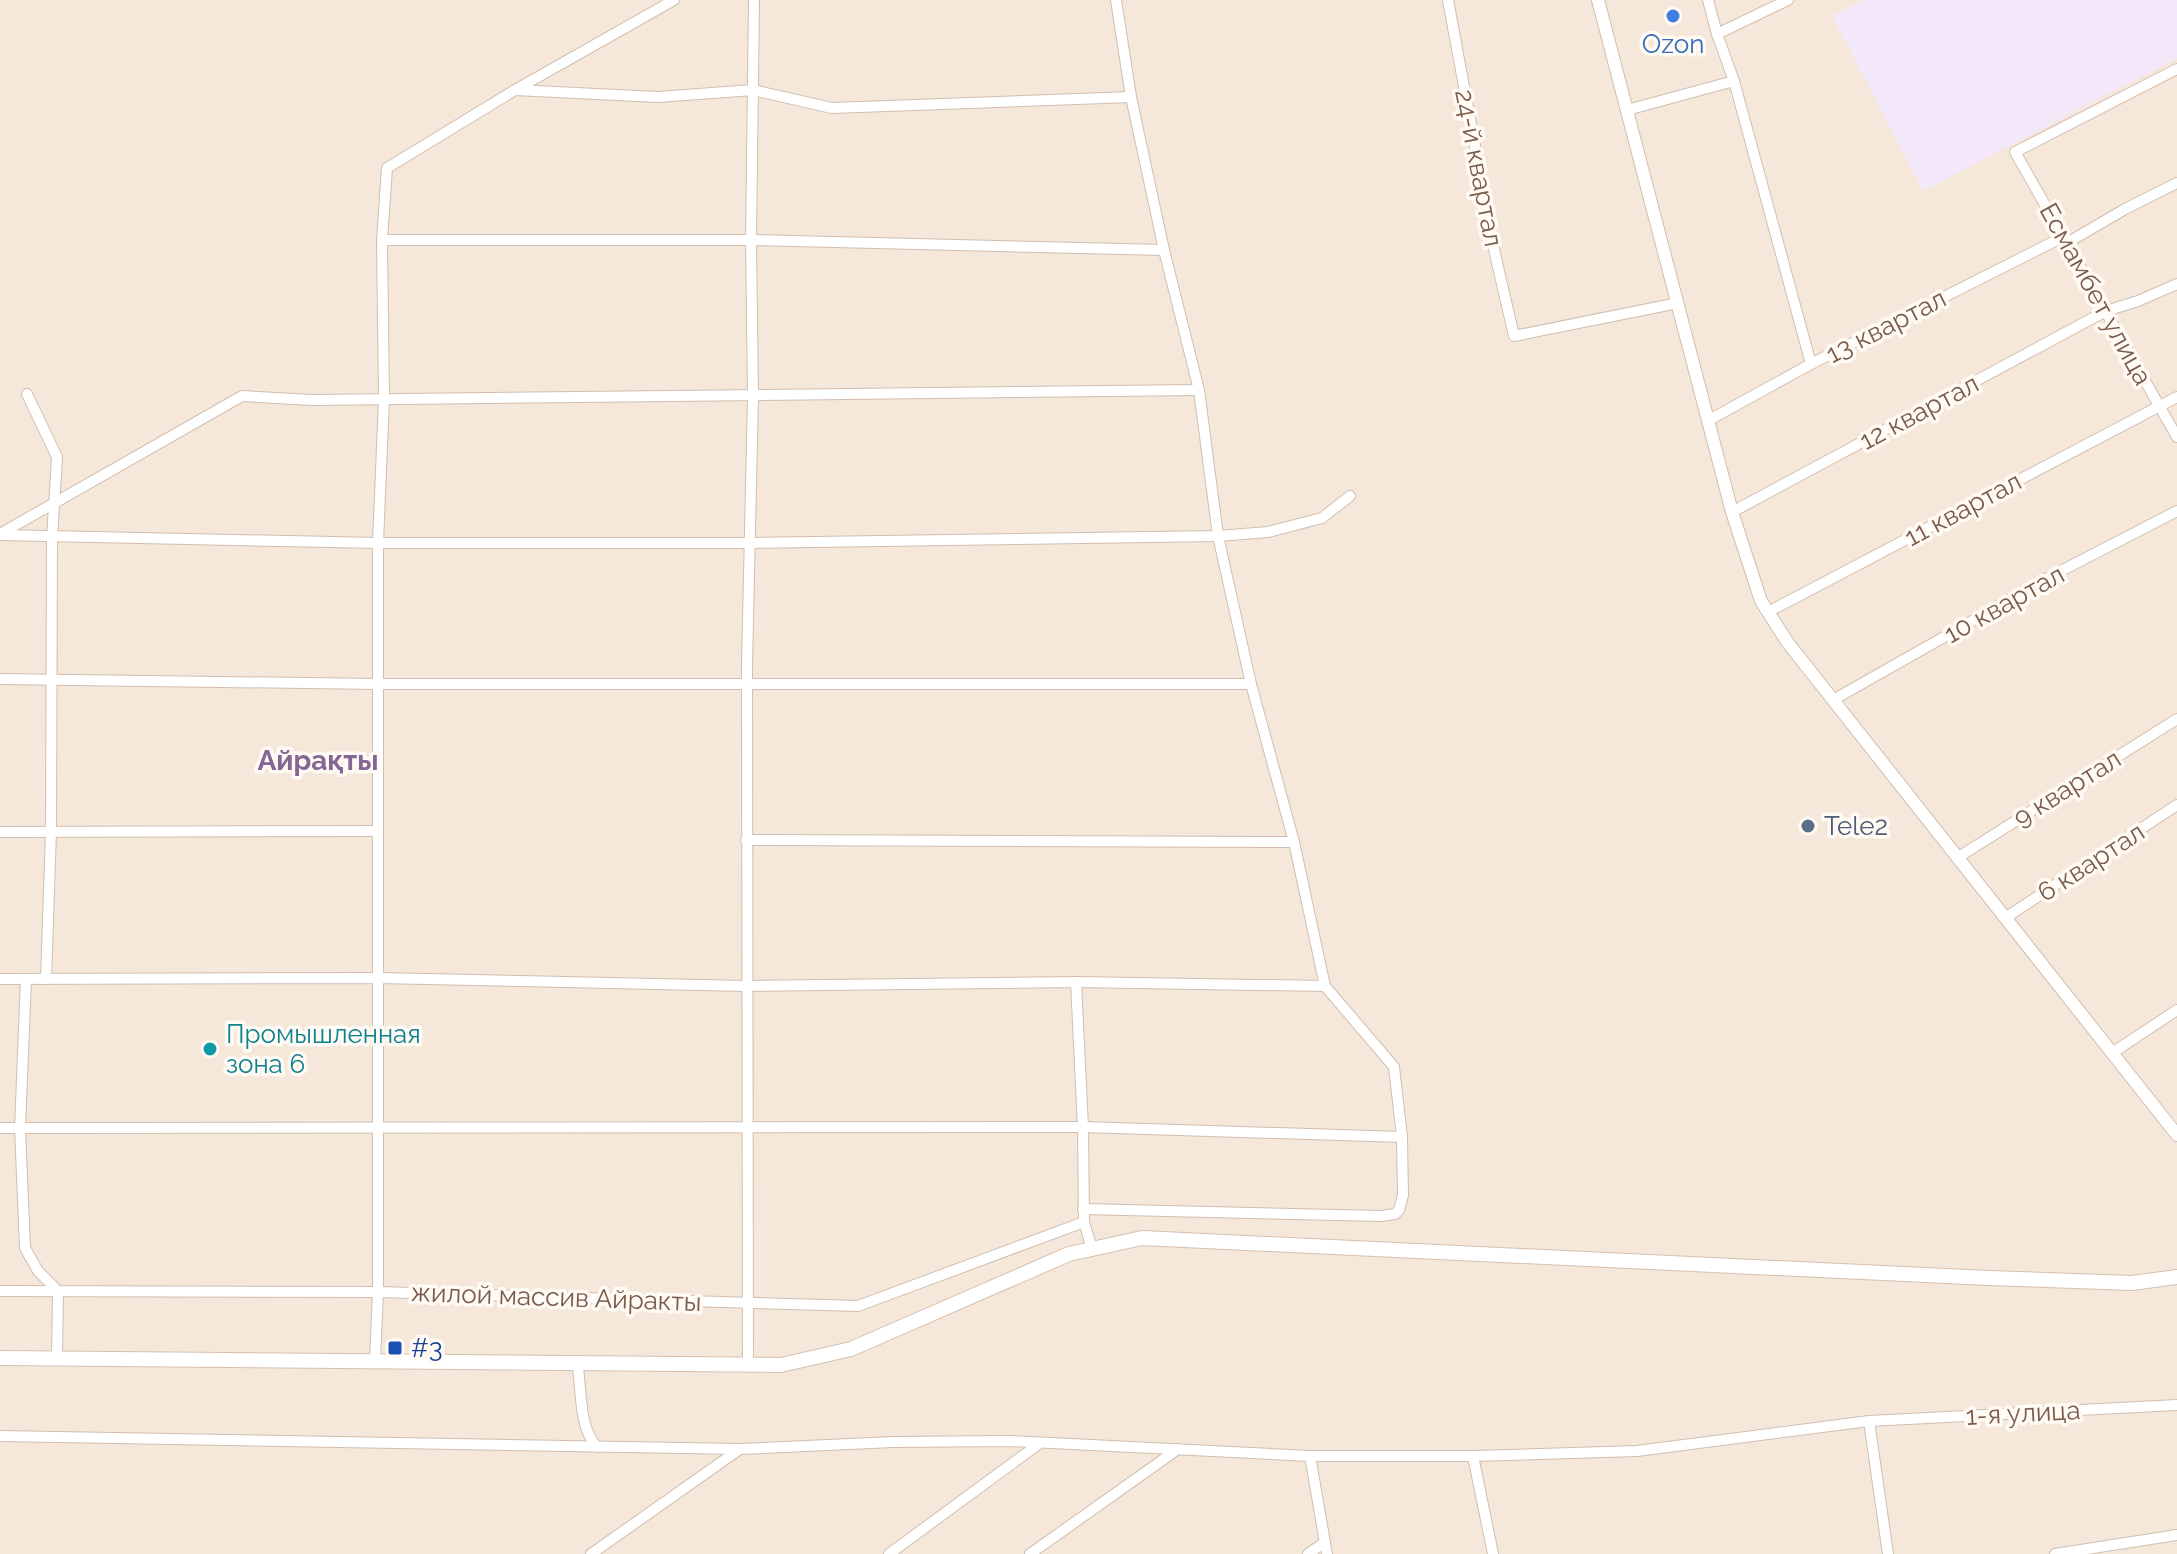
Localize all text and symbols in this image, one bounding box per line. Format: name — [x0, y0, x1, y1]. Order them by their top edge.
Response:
marker: Ozon — [1664, 7, 1682, 25]
place label: Ozon — [1642, 29, 1704, 59]
street label: 24-й квартал — [1449, 87, 1509, 249]
street label: Есмамбет улица — [2034, 198, 2158, 390]
street label: 13 квартал — [1821, 283, 1951, 369]
street label: 12 квартал — [1854, 368, 1984, 456]
street label: 11 квартал — [1900, 466, 2026, 552]
street label: 10 квартал — [1939, 559, 2069, 649]
street label: 9 квартал — [2008, 743, 2126, 833]
district label: Айрақты — [257, 744, 379, 777]
place label: Tele2 — [1824, 811, 1888, 841]
street label: 6 квартал — [2032, 816, 2150, 908]
marker: Tele2 — [1799, 817, 1817, 835]
place label: Промышленная зона 6 — [226, 1019, 421, 1079]
marker: Промышленная зона 6 — [201, 1040, 219, 1058]
street label: жилой массив Айракты — [410, 1277, 702, 1317]
place label: #3 — [411, 1333, 443, 1363]
marker: #3 — [386, 1339, 404, 1357]
street label: 1-я улица — [1965, 1395, 2081, 1431]

